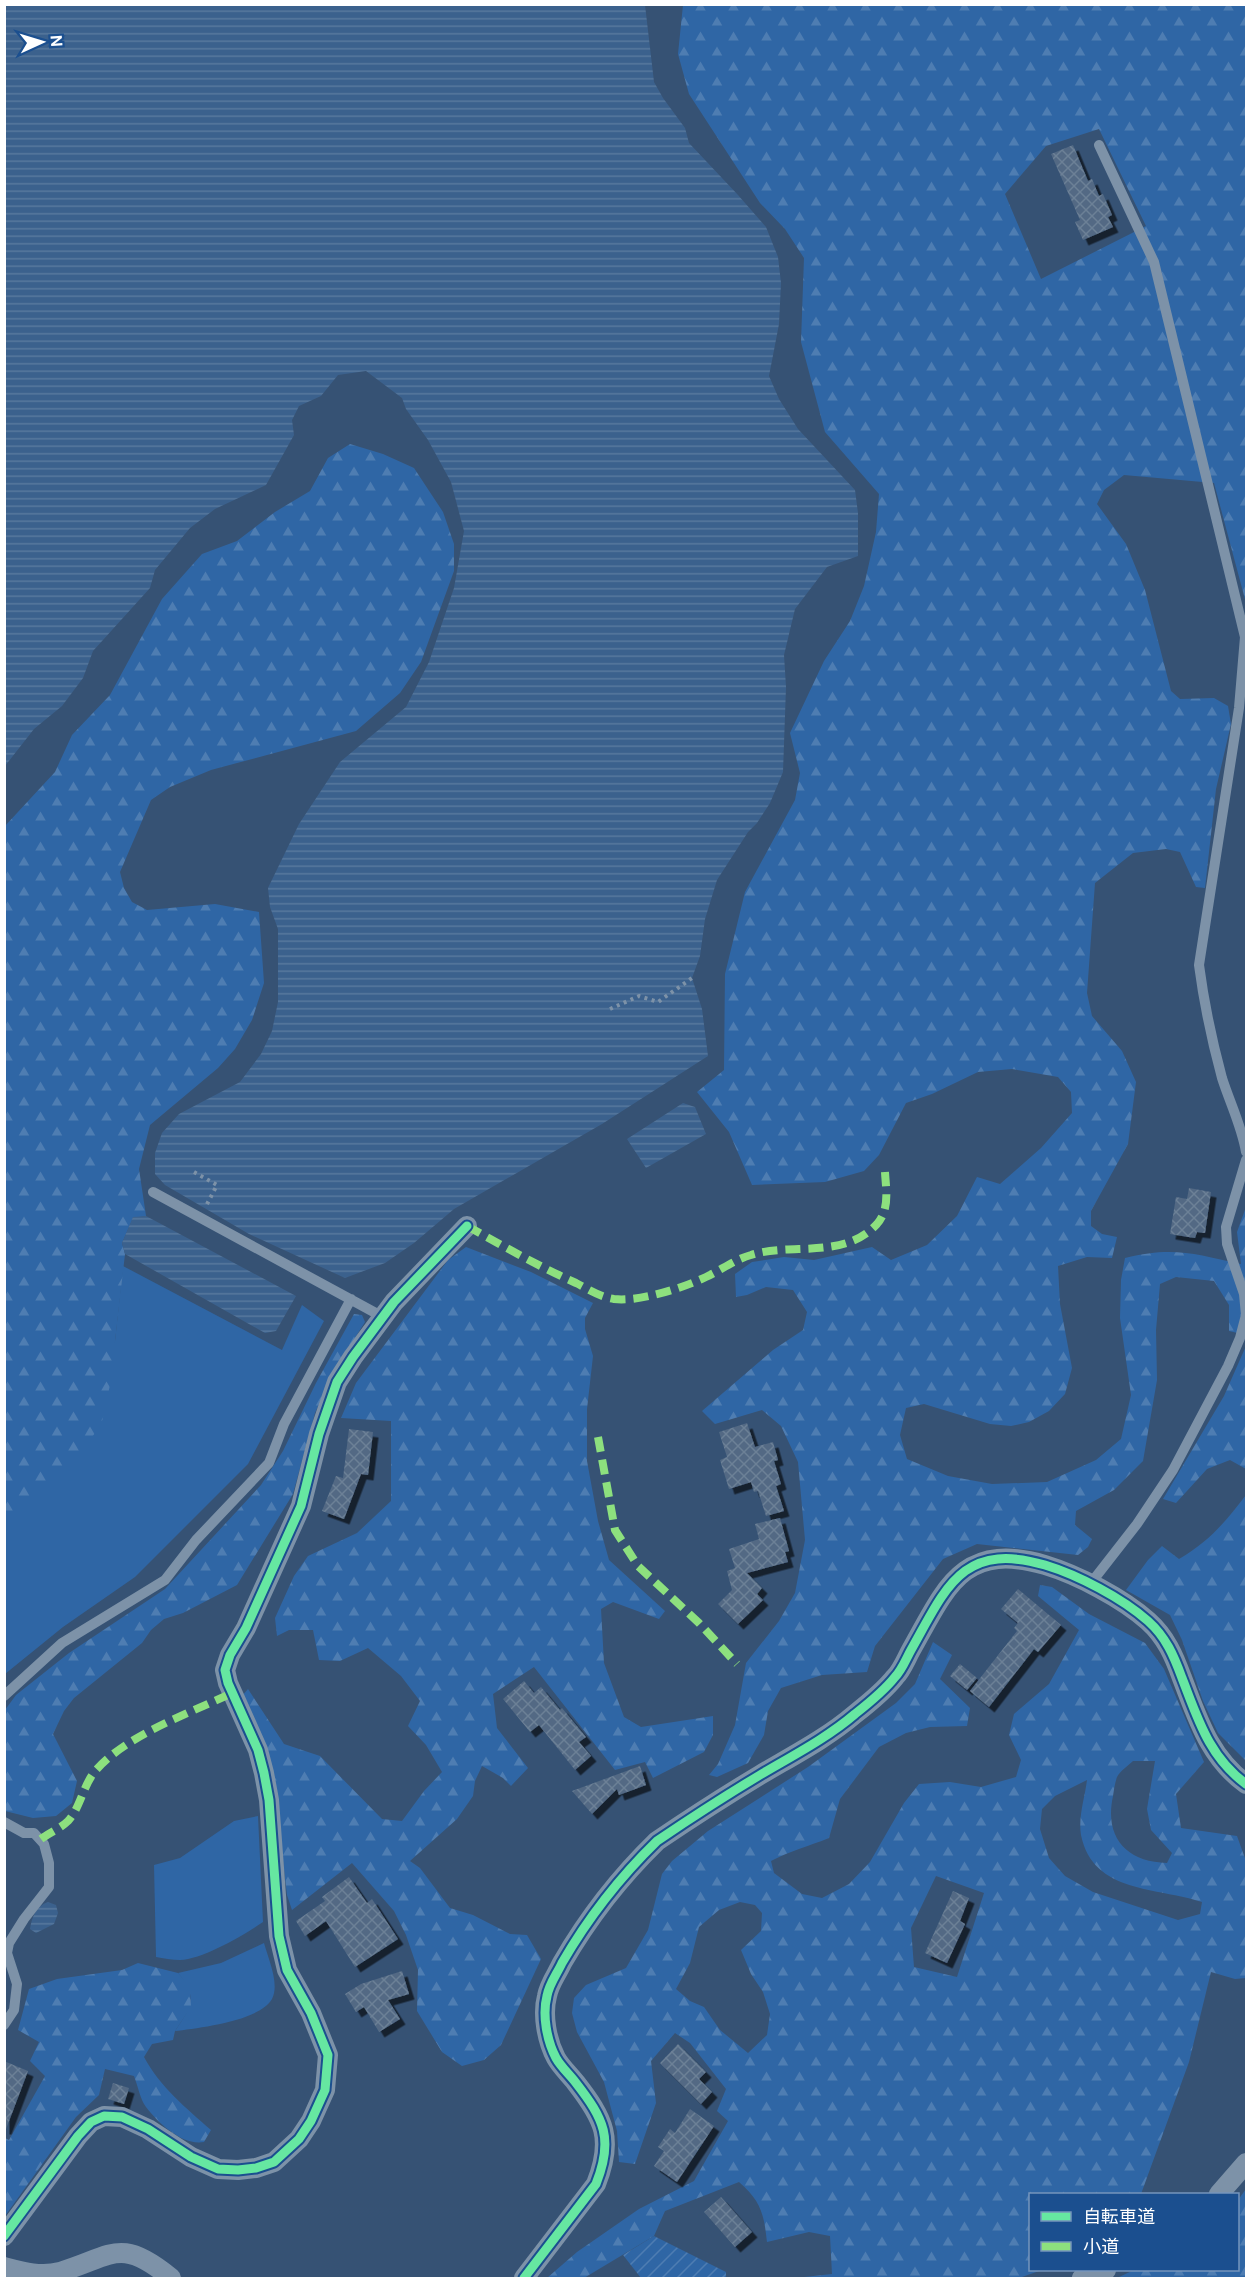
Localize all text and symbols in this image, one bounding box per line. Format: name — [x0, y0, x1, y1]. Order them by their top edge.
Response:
north arrow — [12, 12, 72, 72]
text: N — [46, 34, 67, 48]
legend — [1029, 2193, 1239, 2271]
text: 自転車道 — [1083, 2205, 1155, 2229]
text: 小道 — [1083, 2235, 1119, 2259]

